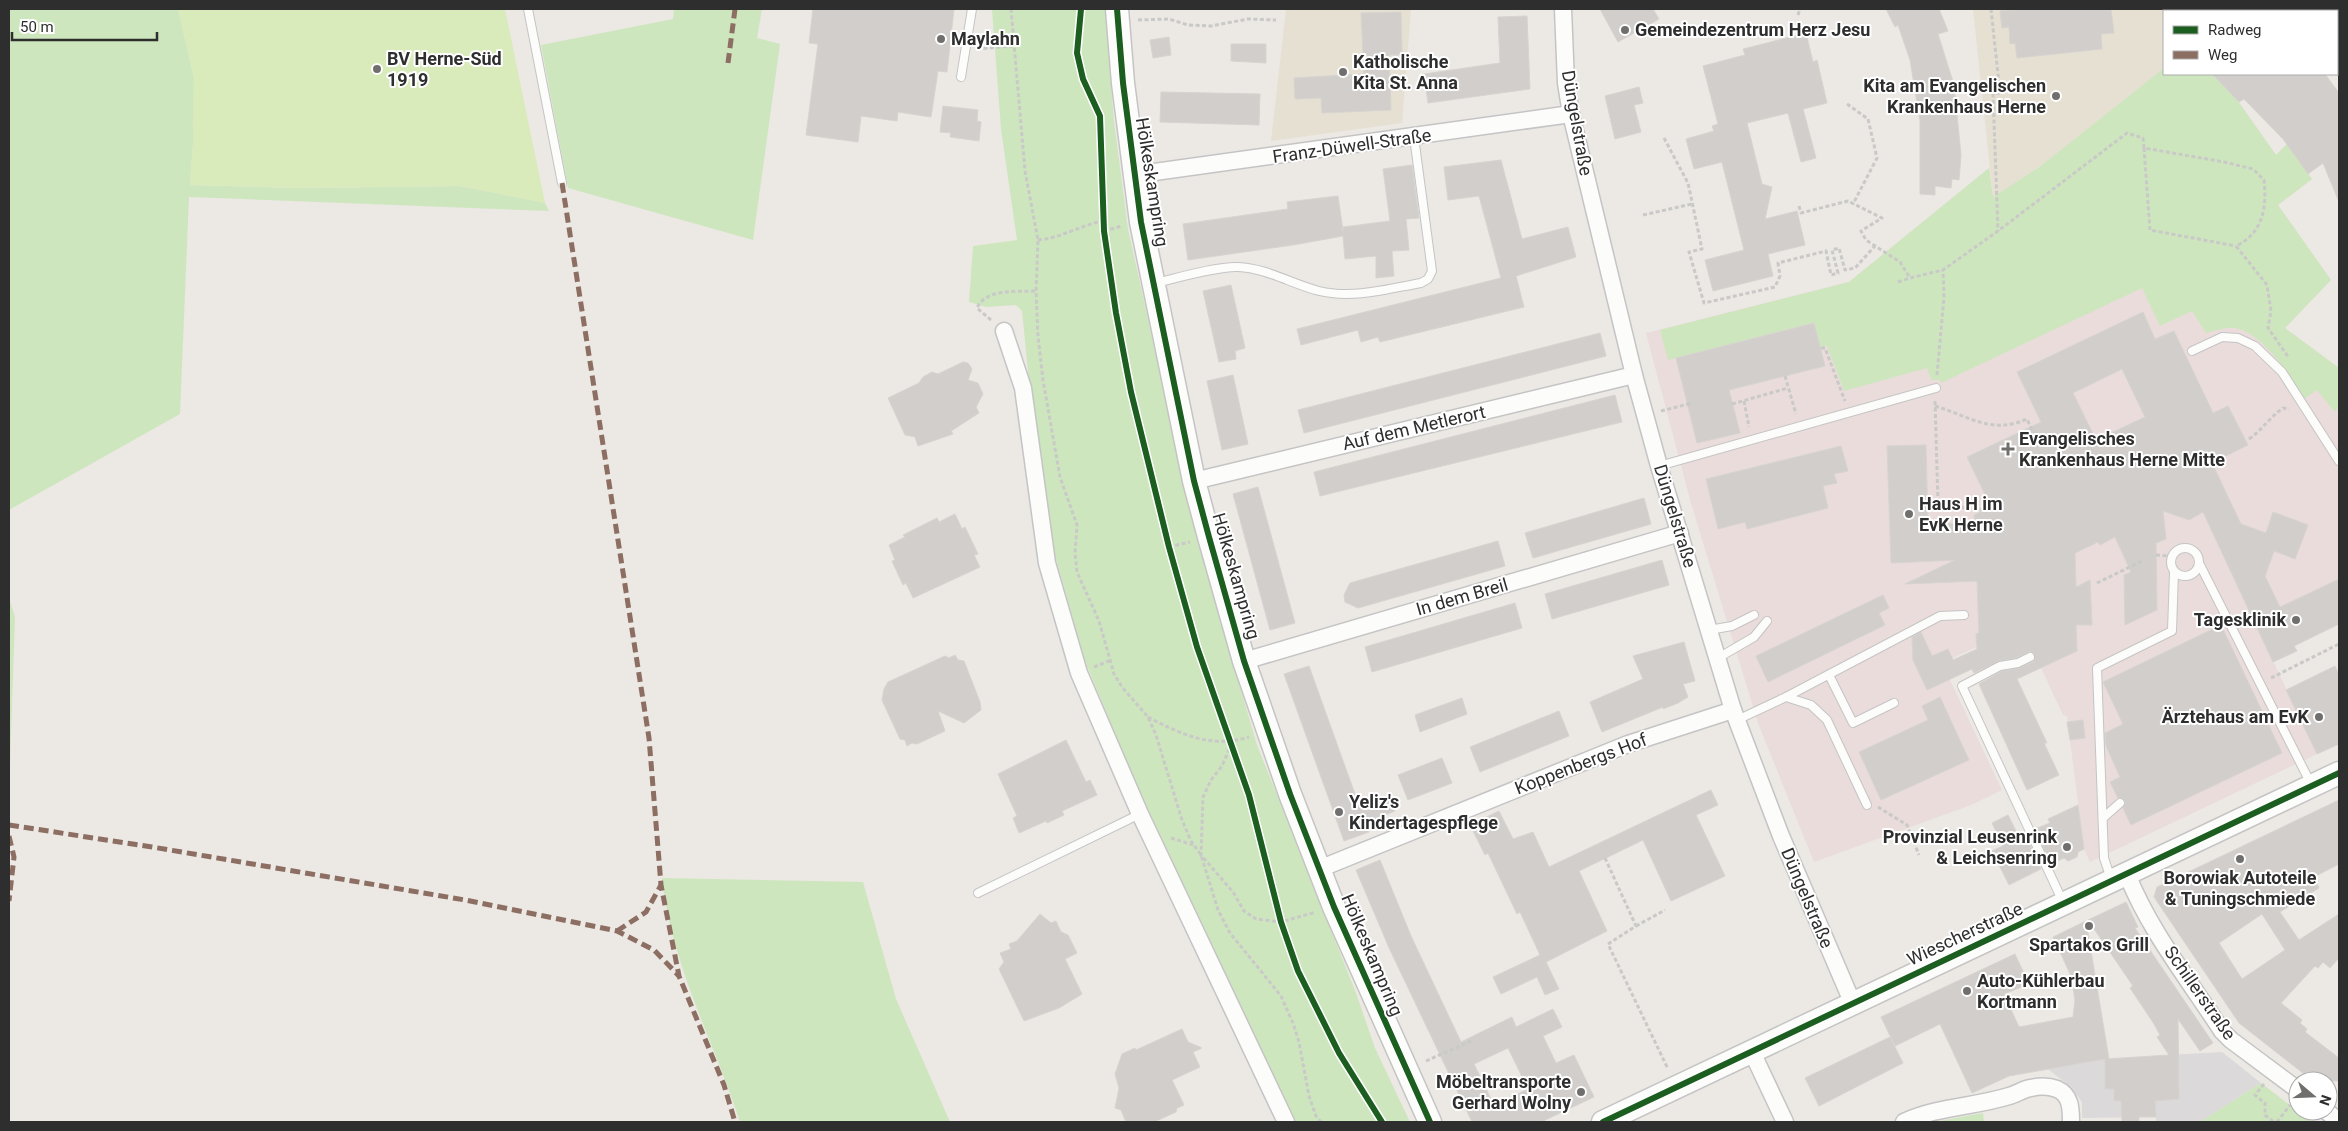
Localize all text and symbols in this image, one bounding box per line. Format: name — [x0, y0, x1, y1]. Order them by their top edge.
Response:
scale bar — [12, 10, 158, 42]
legend — [2163, 10, 2338, 75]
text: 50 m — [20, 18, 54, 36]
place label: Gemeindezentrum Herz Jesu — [1635, 19, 1870, 40]
text: Radweg — [2208, 21, 2262, 39]
marker: Gemeindezentrum Herz Jesu — [1619, 24, 1631, 36]
place label: Maylahn — [951, 28, 1020, 49]
marker: Maylahn — [935, 33, 947, 45]
text: Weg — [2208, 46, 2237, 64]
place label: BV Herne-Süd 1919 — [387, 48, 502, 90]
place label: Katholische Kita St. Anna — [1353, 51, 1458, 93]
marker: BV Herne-Süd 1919 — [371, 63, 383, 75]
marker: Katholische Kita St. Anna — [1337, 66, 1349, 78]
street label: Düngelstraße — [1558, 69, 1597, 177]
place label: Kita am Evangelischen Krankenhaus Herne — [1863, 75, 2046, 117]
marker: Kita am Evangelischen Krankenhaus Herne — [2050, 90, 2062, 102]
street label: Hölkeskampring — [1132, 116, 1173, 248]
street label: Franz-Düwell-Straße — [1271, 124, 1433, 167]
street label: Auf dem Metlerort — [1340, 401, 1487, 454]
place label: Evangelisches Krankenhaus Herne Mitte — [2019, 428, 2225, 470]
marker: Evangelisches Krankenhaus Herne Mitte — [2001, 442, 2015, 456]
street label: Düngelstraße — [1650, 462, 1701, 570]
place label: Haus H im EvK Herne — [1919, 493, 2003, 535]
marker: Haus H im EvK Herne — [1903, 508, 1915, 520]
street label: Hölkeskampring — [1208, 510, 1265, 642]
street label: In dem Breil — [1413, 573, 1510, 620]
place label: Tagesklinik — [2194, 609, 2286, 630]
marker: Tagesklinik — [2290, 614, 2302, 626]
place label: Ärztehaus am EvK — [2162, 706, 2310, 727]
marker: Ärztehaus am EvK — [2313, 711, 2325, 723]
street label: Koppenbergs Hof — [1512, 728, 1651, 798]
place label: Yeliz's Kindertagespflege — [1349, 791, 1498, 833]
marker: Yeliz's Kindertagespflege — [1333, 806, 1345, 818]
place label: Provinzial Leusenrink & Leichsenring — [1883, 826, 2057, 868]
marker: Provinzial Leusenrink & Leichsenring — [2061, 841, 2073, 853]
street label: Düngelstraße — [1777, 845, 1838, 951]
marker: Borowiak Autoteile & Tuningschmiede — [2234, 853, 2246, 865]
place label: Borowiak Autoteile & Tuningschmiede — [2164, 867, 2317, 909]
street label: Hölkeskampring — [1337, 891, 1408, 1019]
street label: Wiescherstraße — [1904, 898, 2026, 970]
marker: Spartakos Grill — [2083, 920, 2095, 932]
place label: Spartakos Grill — [2029, 934, 2149, 955]
street label: Schillerstraße — [2160, 942, 2240, 1044]
place label: Auto-Kühlerbau Kortmann — [1977, 970, 2105, 1012]
marker: Auto-Kühlerbau Kortmann — [1961, 985, 1973, 997]
place label: Möbeltransporte Gerhard Wolny — [1436, 1071, 1572, 1113]
north arrow — [2288, 1071, 2338, 1121]
marker: Möbeltransporte Gerhard Wolny — [1575, 1086, 1587, 1098]
text: N — [2316, 1093, 2334, 1108]

